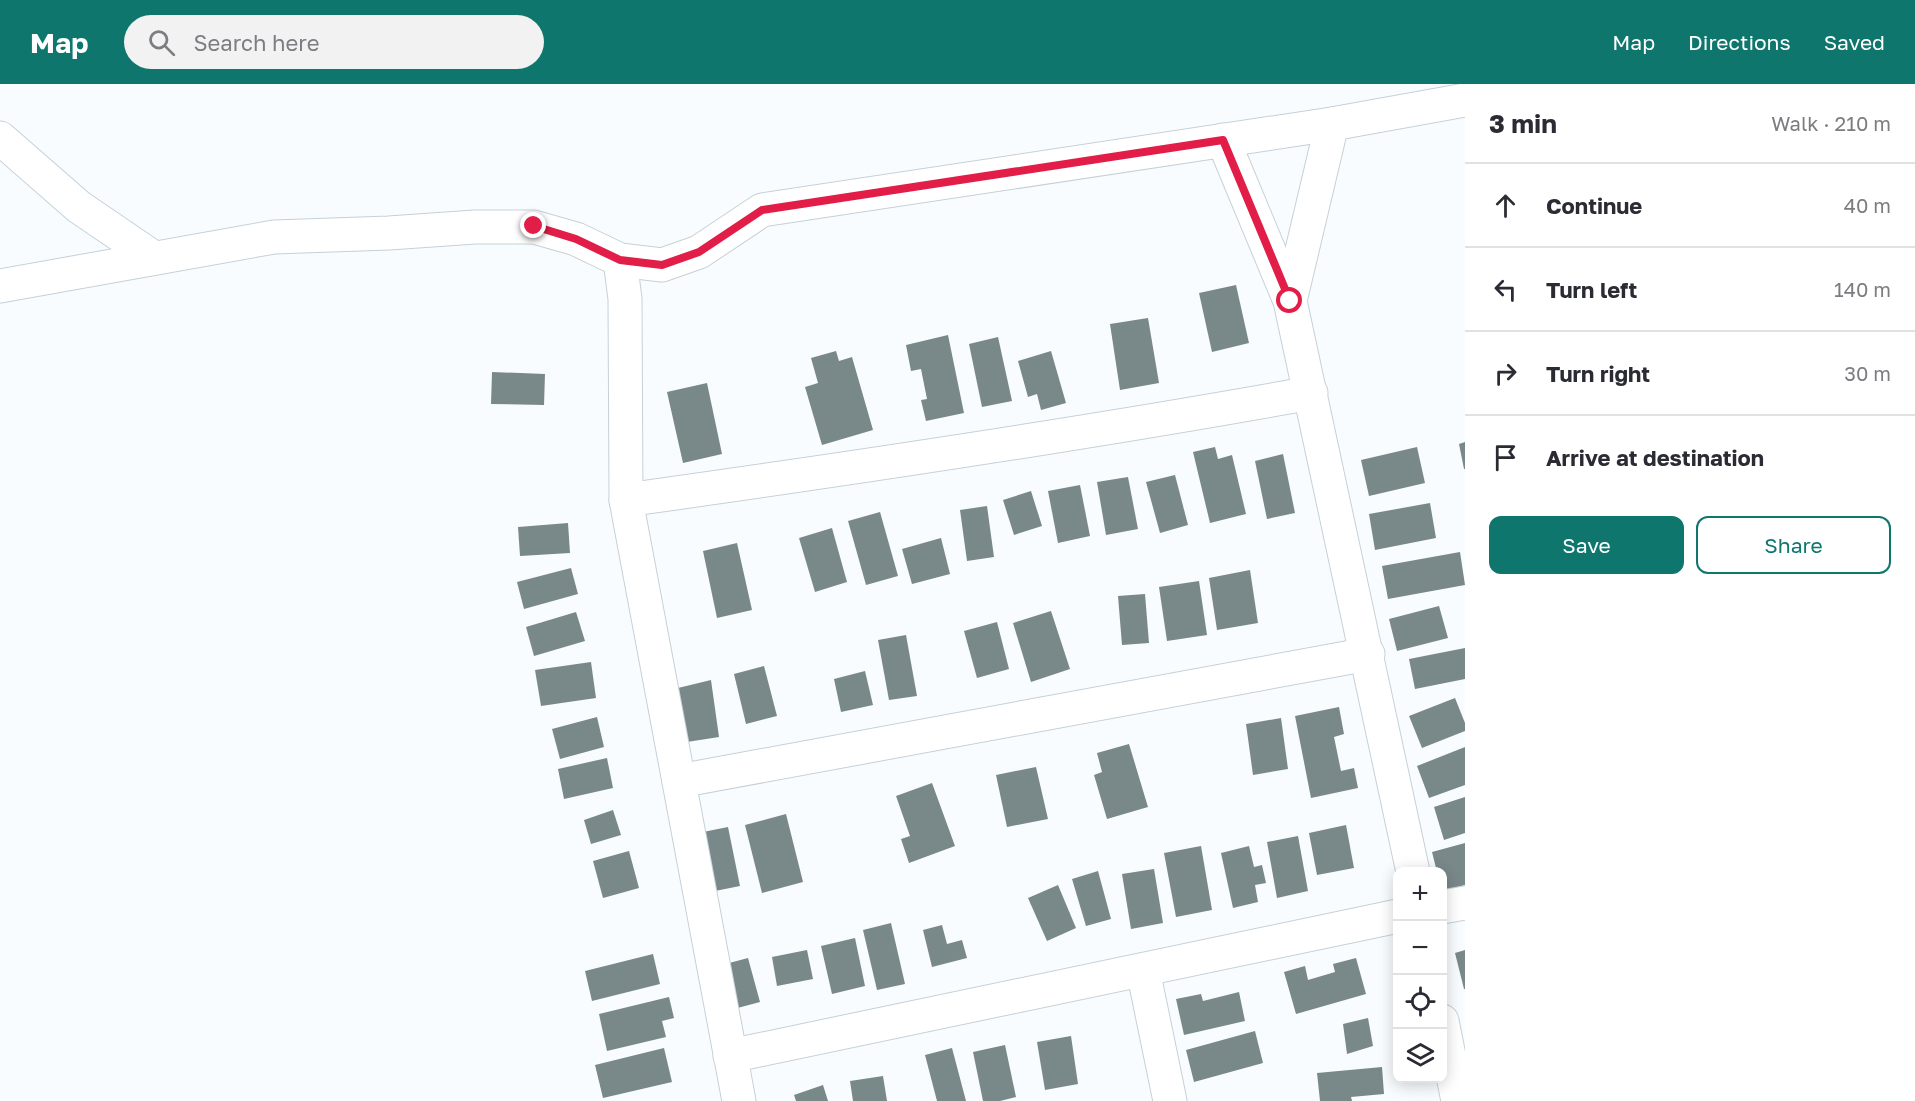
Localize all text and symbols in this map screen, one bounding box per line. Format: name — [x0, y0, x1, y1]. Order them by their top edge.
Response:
search box — [124, 15, 544, 69]
text: Map — [30, 26, 88, 59]
icon: search — [145, 26, 178, 59]
text: Search here — [193, 29, 319, 56]
text: Map — [1612, 29, 1655, 55]
text: Directions — [1688, 29, 1791, 55]
text: Saved — [1824, 29, 1885, 55]
text: 3 min — [1489, 108, 1557, 139]
text: Walk · 210 m — [1771, 111, 1891, 135]
icon: ahead — [1489, 189, 1522, 222]
text: Continue — [1546, 192, 1642, 219]
text: 40 m — [1844, 193, 1891, 217]
route end — [520, 212, 546, 238]
icon: left — [1489, 273, 1522, 306]
text: Turn left — [1546, 276, 1637, 303]
text: 140 m — [1834, 277, 1891, 301]
route start — [1276, 287, 1302, 313]
icon: right — [1489, 357, 1522, 390]
text: Turn right — [1546, 360, 1650, 387]
text: 30 m — [1844, 361, 1891, 385]
icon: arrive — [1489, 441, 1522, 474]
text: Arrive at destination — [1546, 444, 1764, 471]
button: Save — [1489, 516, 1684, 574]
button: Share — [1696, 516, 1891, 574]
map controls — [1393, 867, 1447, 1083]
button: + — [1393, 867, 1447, 921]
button: − — [1393, 921, 1447, 975]
button: locate — [1393, 975, 1447, 1029]
button: layers — [1393, 1029, 1447, 1083]

